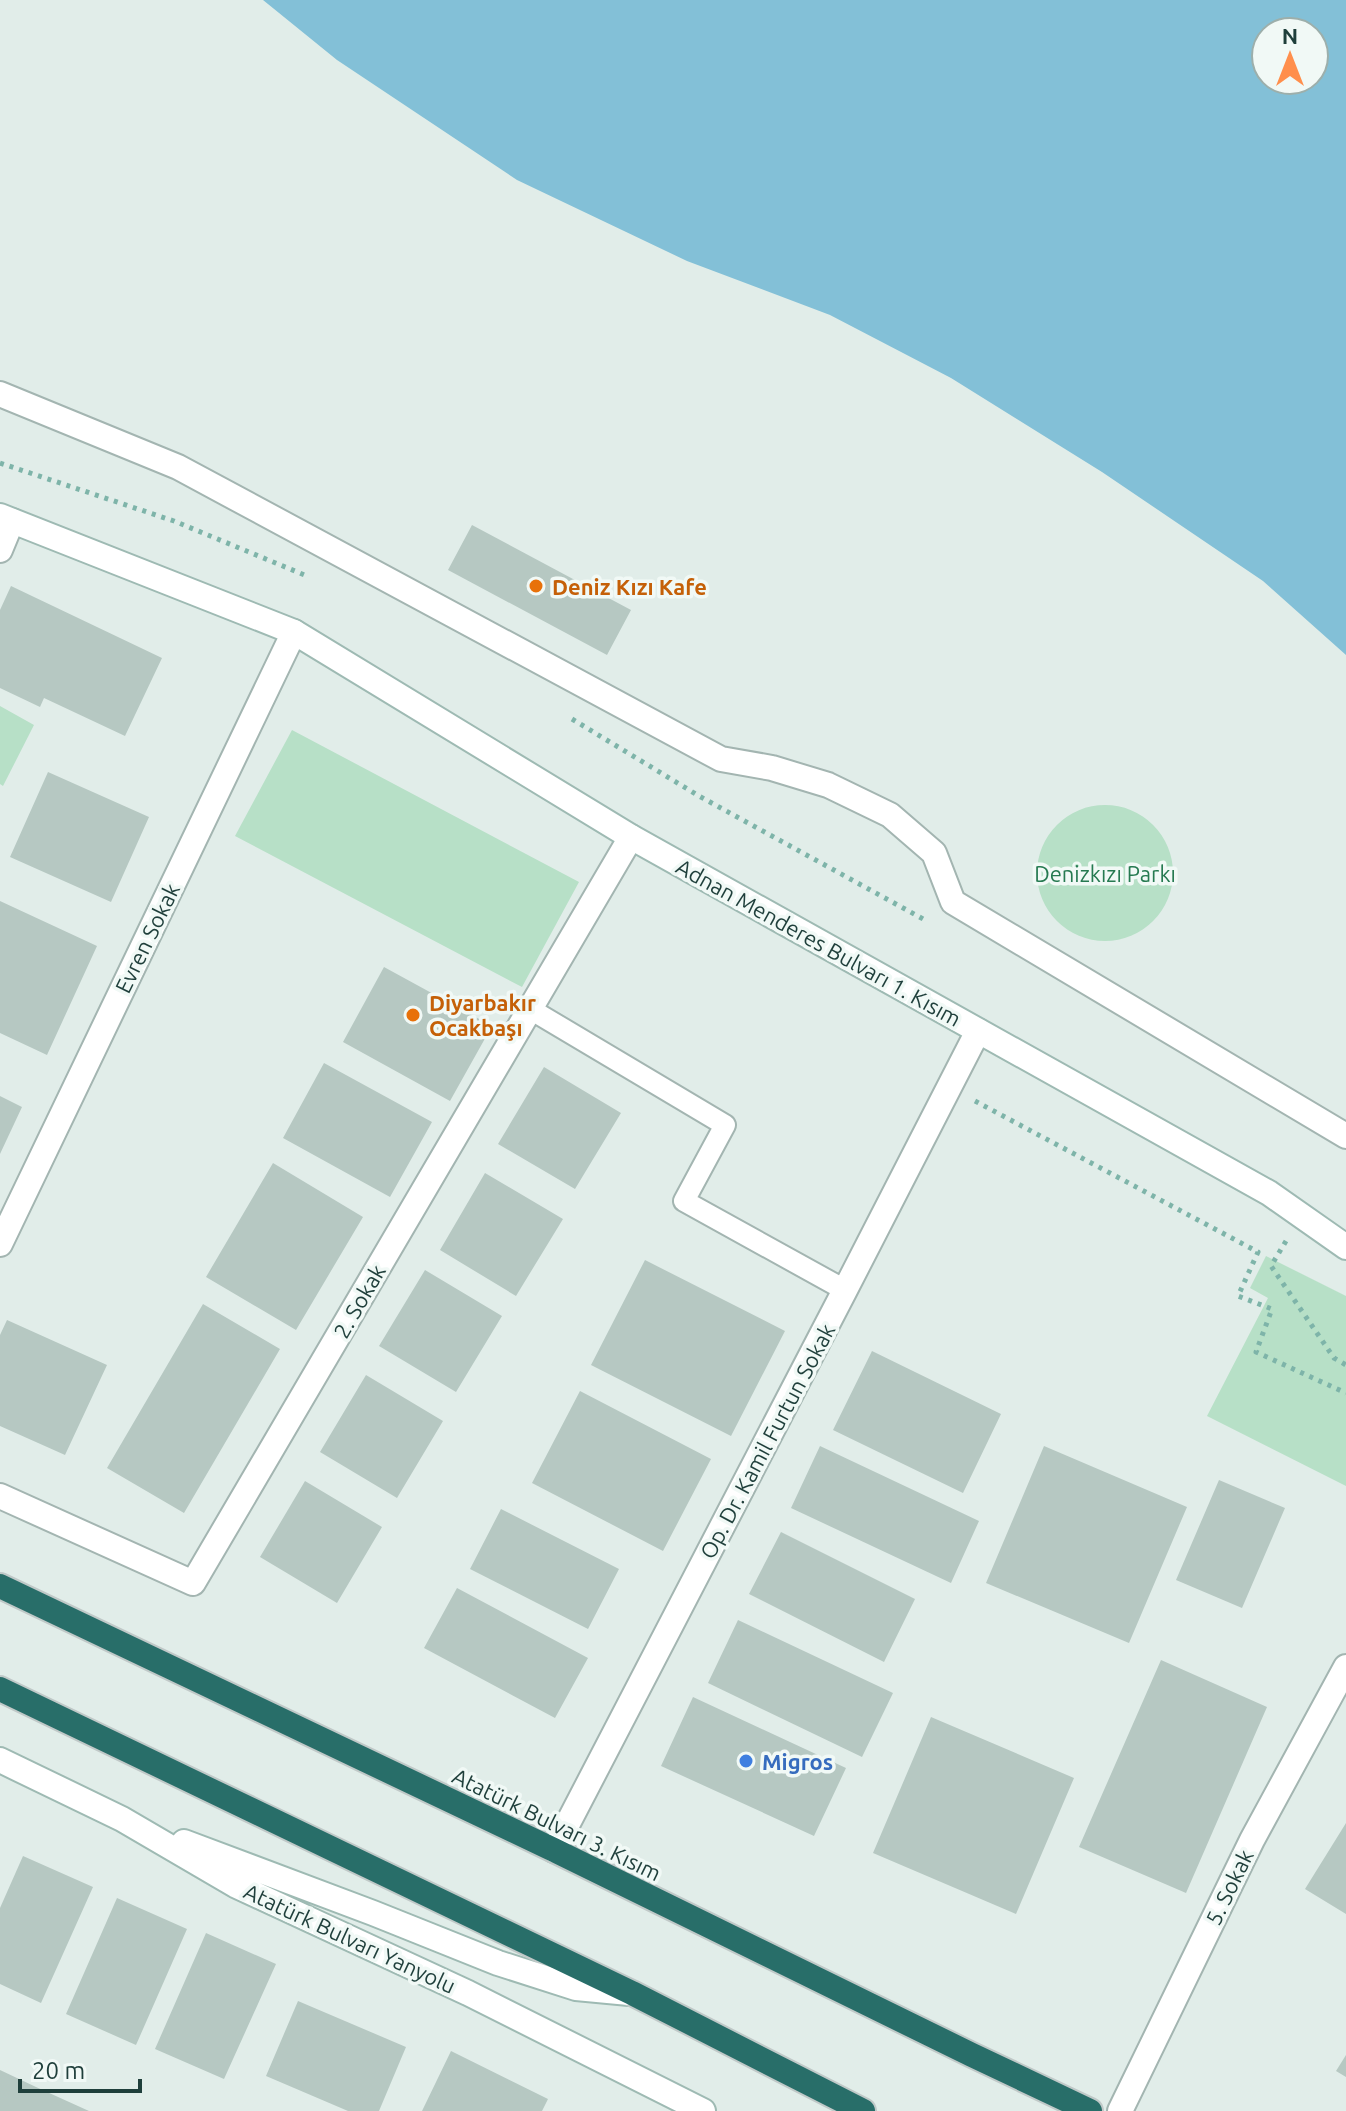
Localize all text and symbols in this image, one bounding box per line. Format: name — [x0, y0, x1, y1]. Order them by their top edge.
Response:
north arrow — [1250, 16, 1330, 96]
text: N — [1282, 23, 1298, 48]
place label: Deniz Kızı Kafe — [552, 574, 707, 599]
marker: Deniz Kızı Kafe — [527, 577, 545, 595]
street label: Adnan Menderes Bulvarı 1. Kısım — [672, 853, 966, 1031]
park label: Denizkızı Parkı — [1034, 861, 1176, 886]
street label: Evren Sokak — [110, 879, 184, 997]
place label: Diyarbakır Ocakbaşı — [429, 990, 536, 1041]
marker: Diyarbakır Ocakbaşı — [404, 1006, 422, 1024]
street label: 2. Sokak — [328, 1260, 390, 1342]
street label: Op. Dr. Kamil Furtun Sokak — [694, 1319, 840, 1563]
place label: Migros — [762, 1749, 833, 1774]
marker: Migros — [737, 1752, 755, 1770]
street label: Atatürk Bulvarı 3. Kısım — [449, 1763, 665, 1885]
street label: 5. Sokak — [1200, 1845, 1258, 1929]
street label: Atatürk Bulvarı Yanyolu — [240, 1878, 460, 1998]
scale bar — [20, 2043, 140, 2093]
text: 20 m — [32, 2057, 85, 2084]

